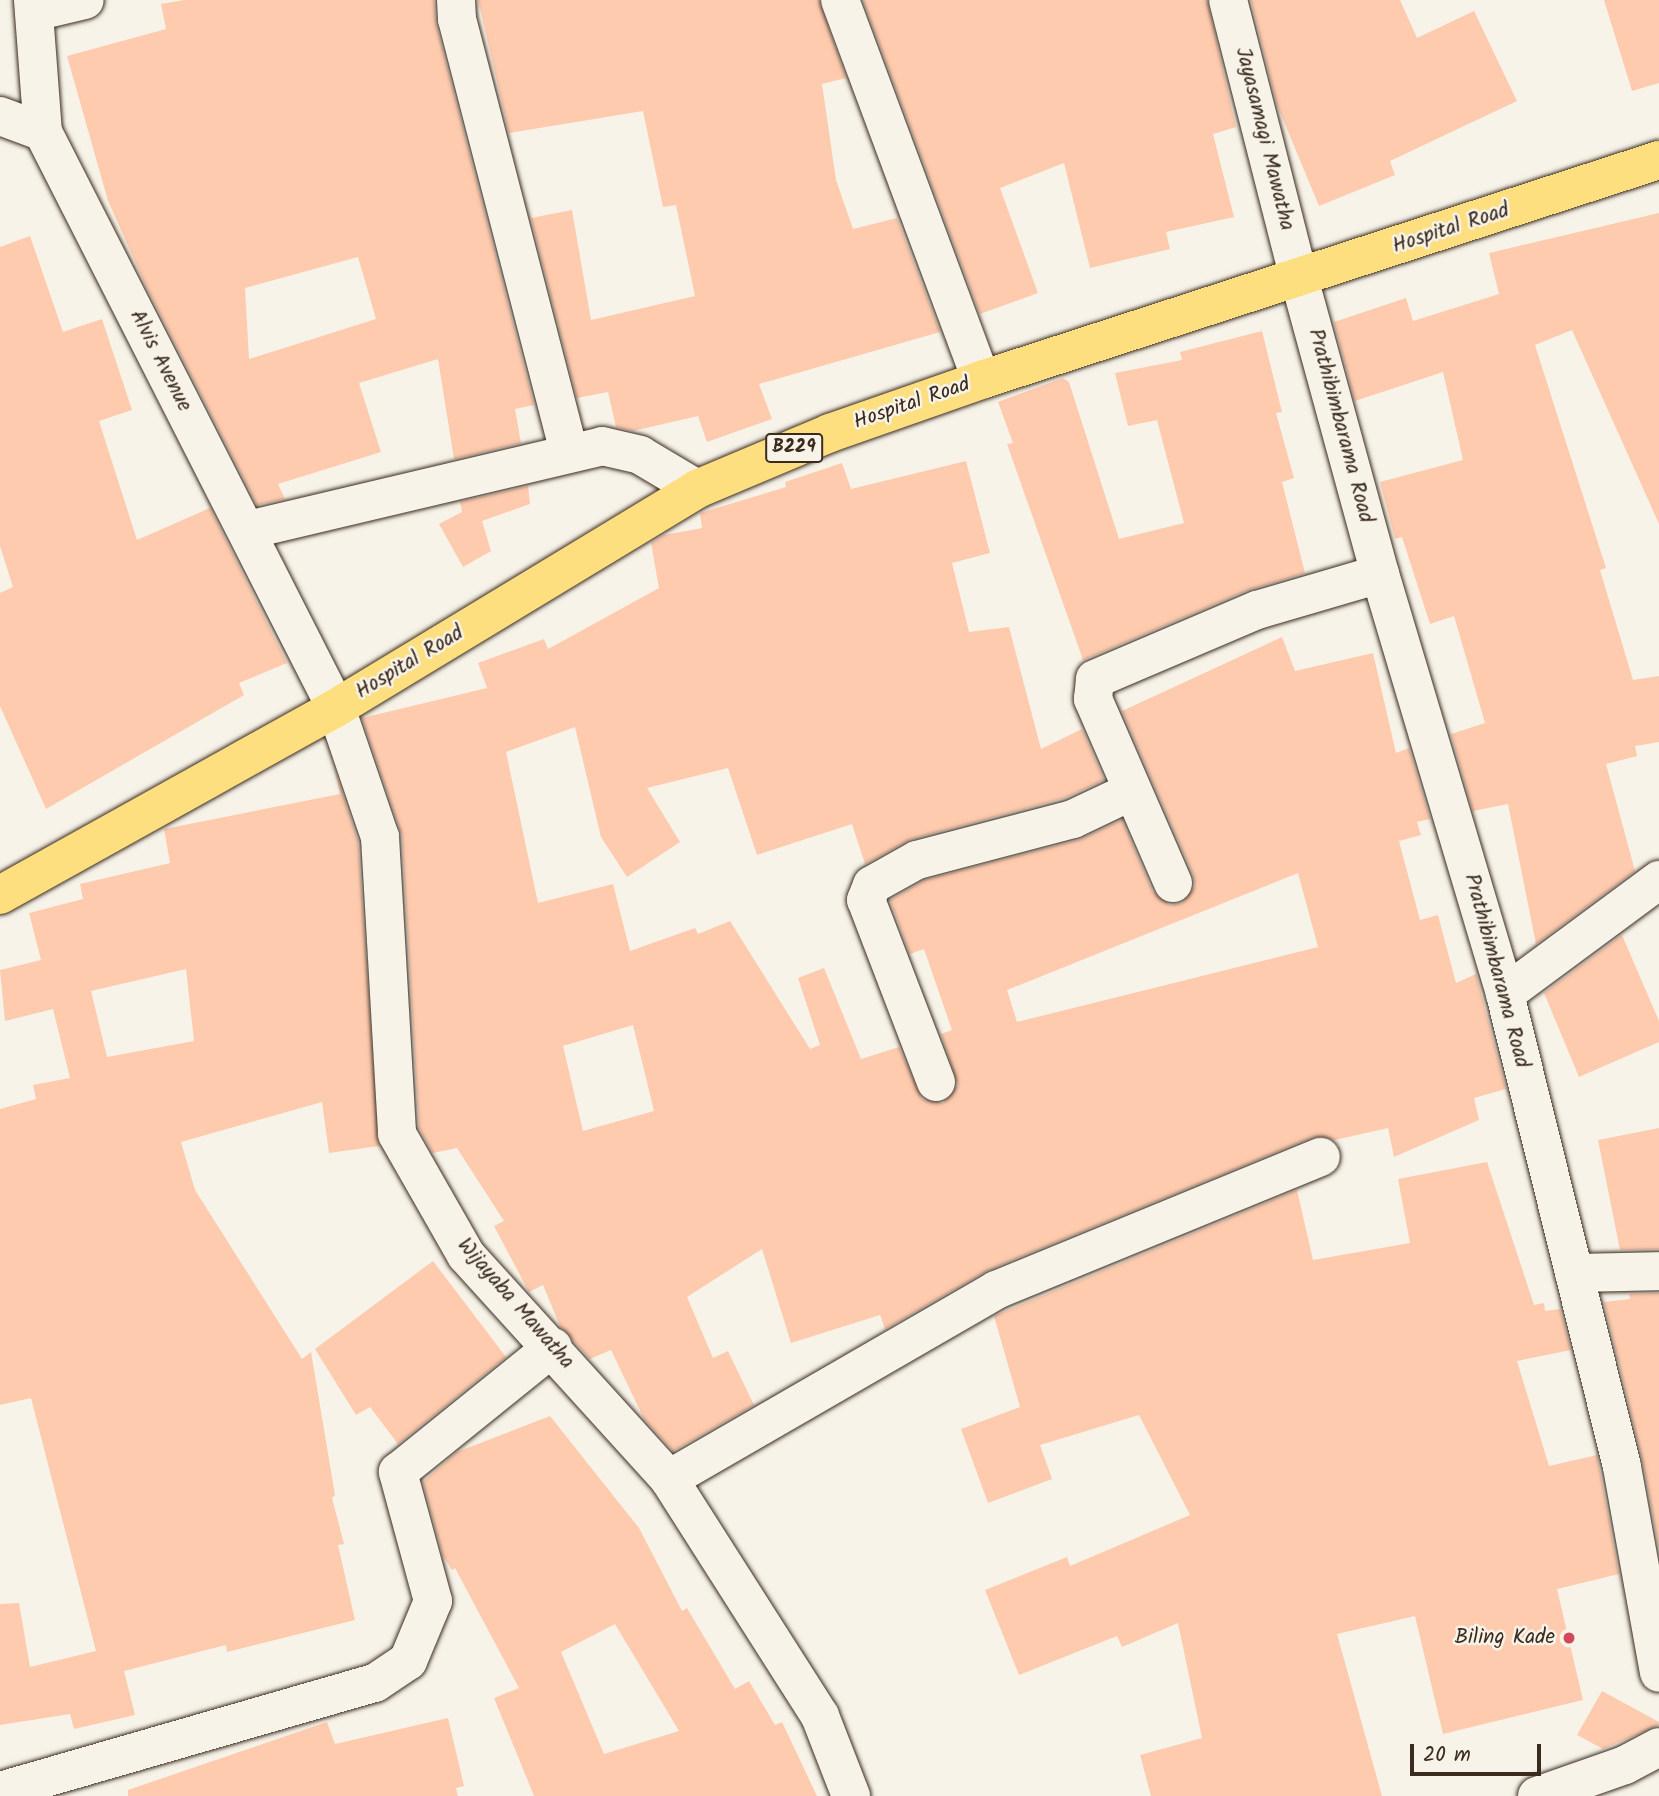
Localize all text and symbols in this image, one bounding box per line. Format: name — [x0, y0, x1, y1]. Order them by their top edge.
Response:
street label: Jayasamagi Mawatha — [1229, 45, 1299, 233]
street label: Hospital Road — [1389, 198, 1513, 260]
street label: Alvis Avenue — [124, 306, 196, 416]
street label: Prathibimbarama Road — [1302, 326, 1378, 526]
street label: Hospital Road — [851, 372, 973, 436]
road number: B229 — [764, 432, 824, 463]
street label: Hospital Road — [352, 621, 468, 705]
street label: Prathibimbarama Road — [1458, 871, 1534, 1071]
street label: Wijayaba Mawatha — [451, 1233, 579, 1375]
place label: Biling Kade — [1455, 1625, 1555, 1651]
marker: Biling Kade — [1561, 1630, 1577, 1646]
scale bar — [1414, 1730, 1545, 1774]
text: 20 m — [1423, 1739, 1471, 1772]

